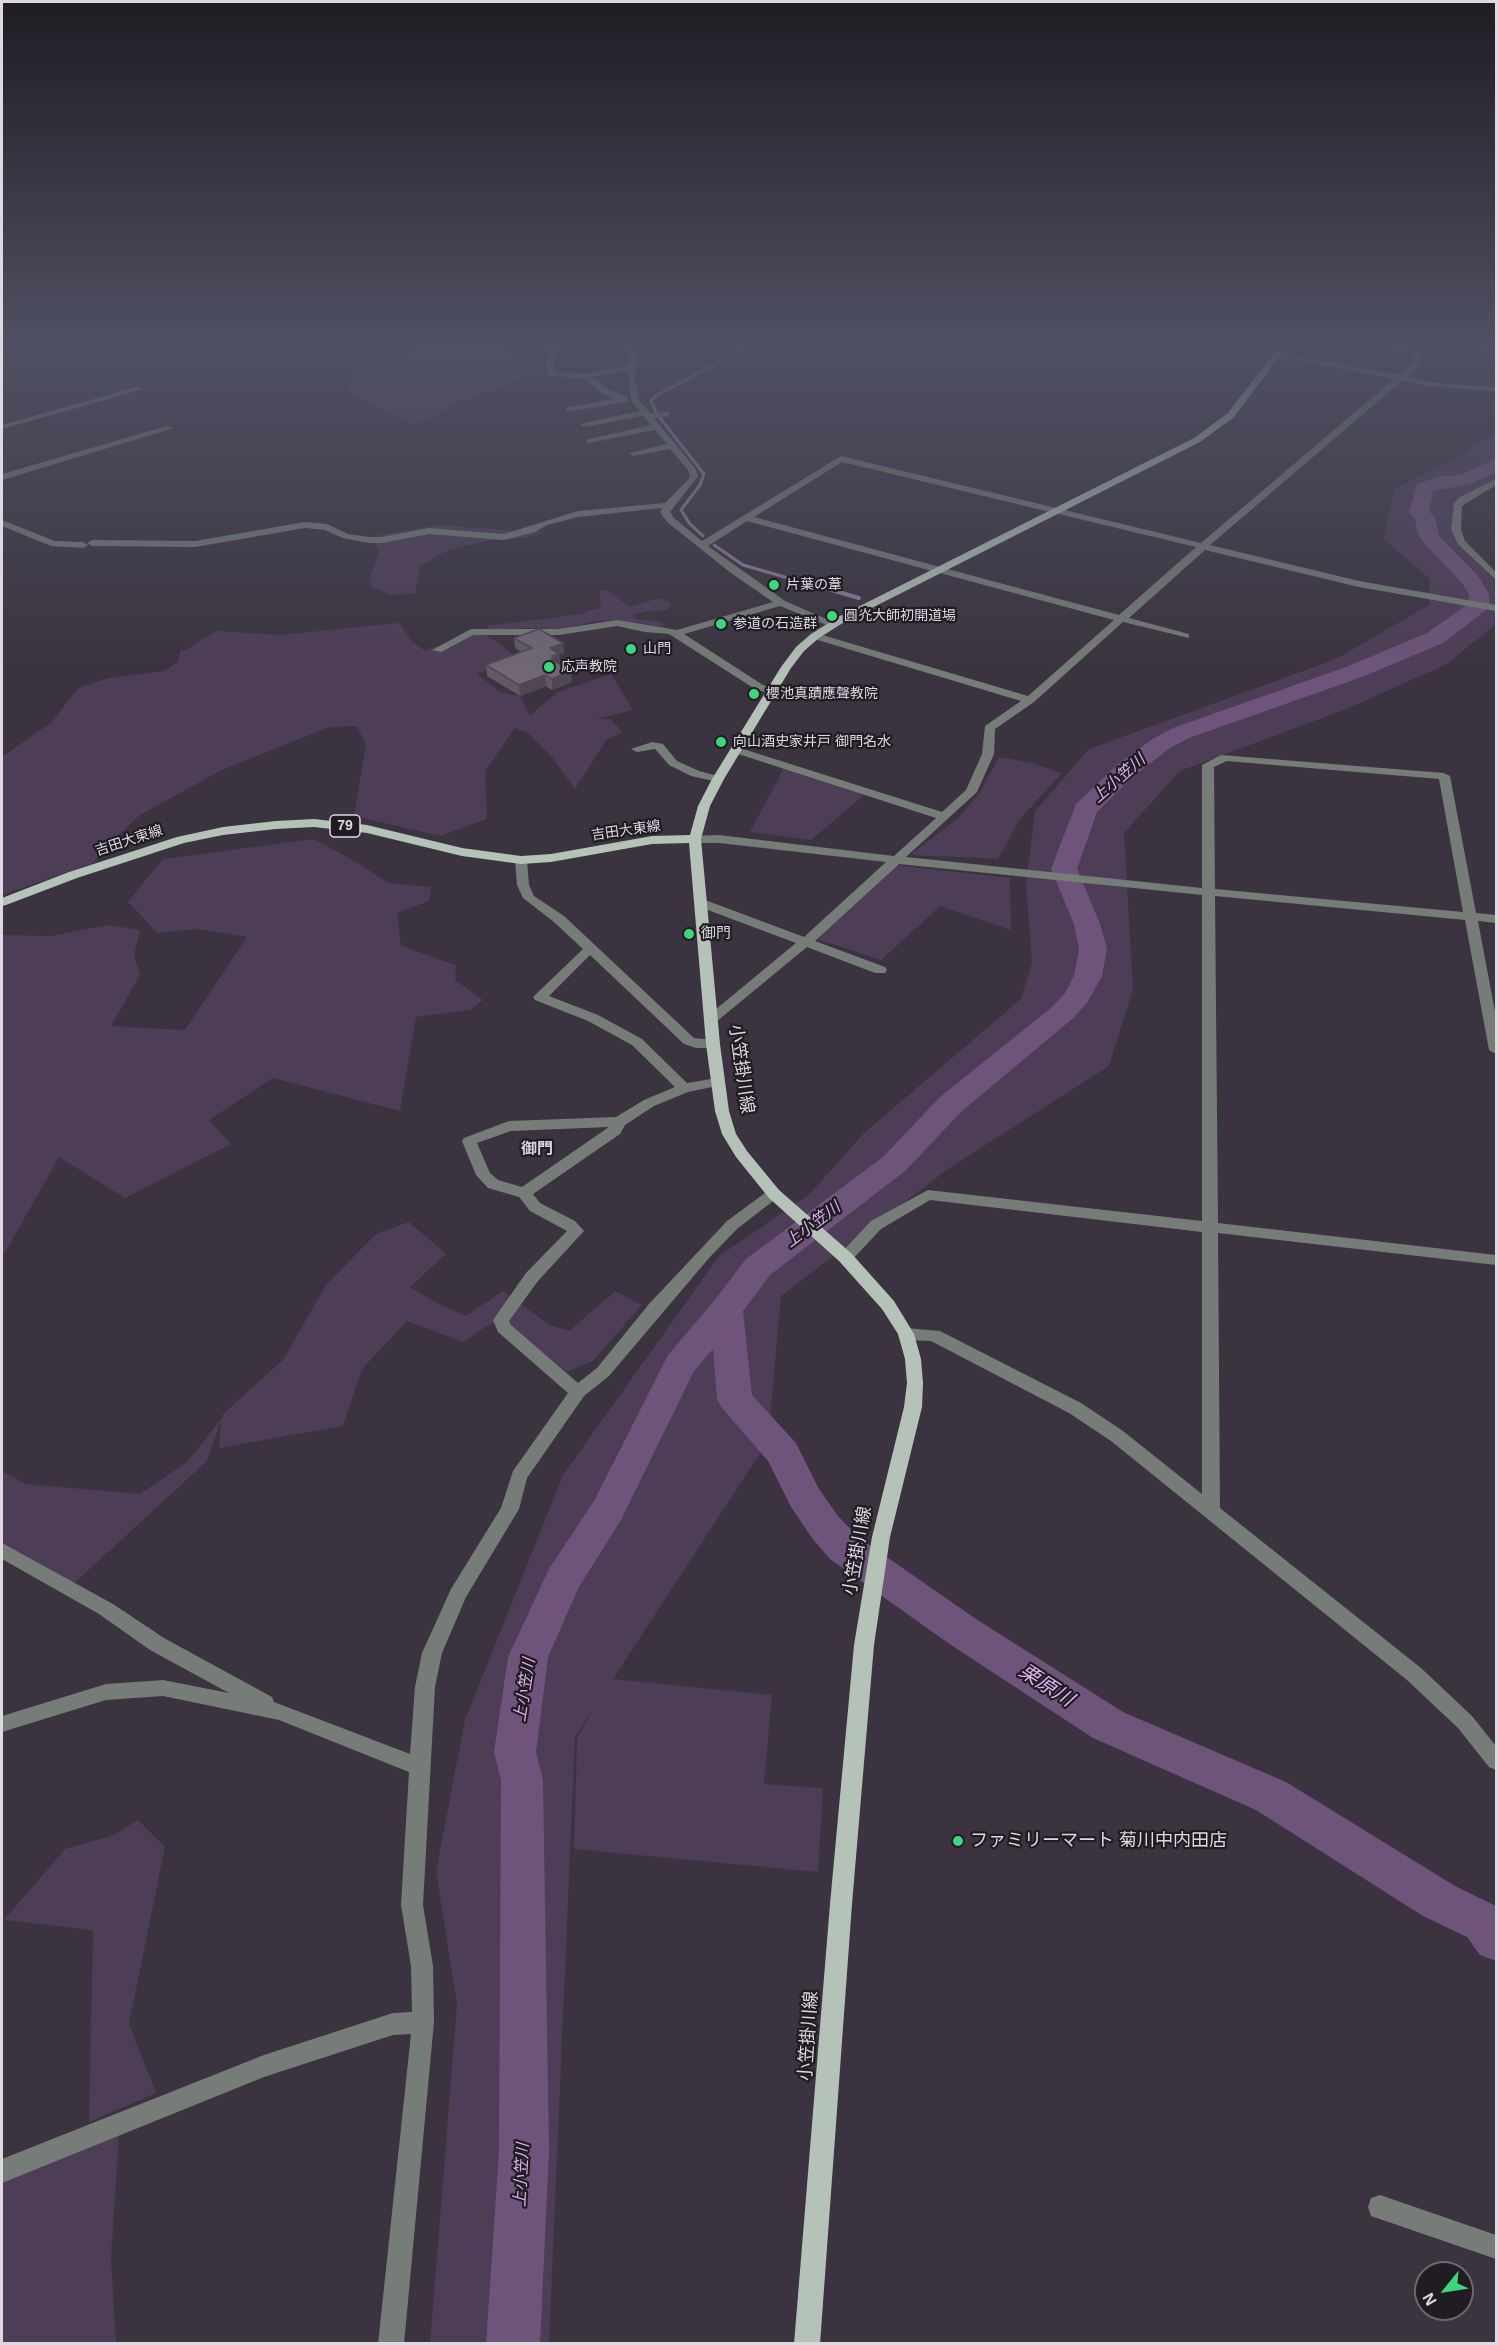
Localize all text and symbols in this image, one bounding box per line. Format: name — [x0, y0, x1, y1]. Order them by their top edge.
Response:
place label: 片葉の葦 — [786, 577, 842, 593]
marker: 片葉の葦 — [767, 578, 781, 592]
place label: 圓灮大師初開道場 — [844, 608, 956, 624]
marker: 圓灮大師初開道場 — [825, 609, 839, 623]
place label: 参道の石造群 — [733, 616, 817, 632]
marker: 参道の石造群 — [714, 617, 728, 631]
place label: 山門 — [643, 641, 671, 657]
marker: 山門 — [624, 642, 638, 656]
place label: 応声教院 — [561, 659, 617, 675]
marker: 応声教院 — [542, 660, 556, 674]
place label: 櫻池真蹟應聲教院 — [766, 686, 878, 702]
marker: 櫻池真蹟應聲教院 — [747, 687, 761, 701]
place label: 向山酒史家井戸 御門名水 — [733, 734, 891, 750]
marker: 向山酒史家井戸 御門名水 — [714, 735, 728, 749]
water label: 上小笠川 — [1089, 751, 1149, 807]
road number: 79 — [330, 815, 360, 837]
street label: 吉田大東線 — [590, 818, 662, 844]
street label: 吉田大東線 — [93, 822, 165, 860]
place label: 御門 — [701, 925, 731, 943]
marker: 御門 — [682, 927, 696, 941]
street label: 小笠掛川線 — [724, 1023, 758, 1115]
district label: 御門 — [521, 1140, 553, 1160]
water label: 上小笠川 — [782, 1198, 844, 1252]
street label: 小笠掛川線 — [840, 1505, 876, 1597]
water label: 上小笠川 — [511, 1657, 539, 1723]
water label: 栗原川 — [1014, 1660, 1078, 1712]
place label: ファミリーマート 菊川中内田店 — [970, 1830, 1227, 1852]
marker: ファミリーマート 菊川中内田店 — [951, 1834, 965, 1848]
street label: 小笠掛川線 — [795, 1990, 823, 2082]
water label: 上小笠川 — [511, 2143, 533, 2207]
north arrow — [1414, 2261, 1474, 2321]
text: N — [1419, 2290, 1440, 2309]

